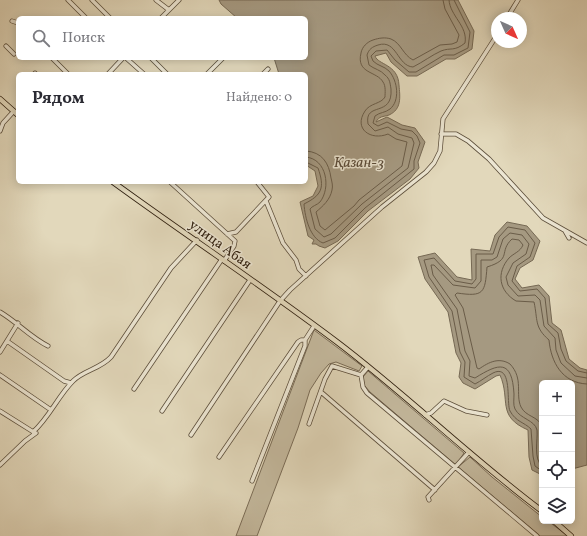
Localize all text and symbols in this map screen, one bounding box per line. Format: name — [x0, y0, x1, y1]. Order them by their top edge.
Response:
north arrow — [491, 12, 527, 48]
search box — [16, 16, 308, 60]
icon: search — [30, 27, 52, 49]
text: Поиск — [62, 28, 105, 49]
text: Рядом — [32, 87, 85, 110]
text: Найдено: 0 — [226, 89, 292, 107]
water label: Қазан-3 — [334, 153, 384, 174]
street label: улица Абая — [185, 216, 255, 274]
map controls — [539, 380, 575, 524]
button: + — [539, 380, 575, 416]
button: − — [539, 416, 575, 452]
button: locate — [539, 452, 575, 488]
button: layers — [539, 488, 575, 524]

